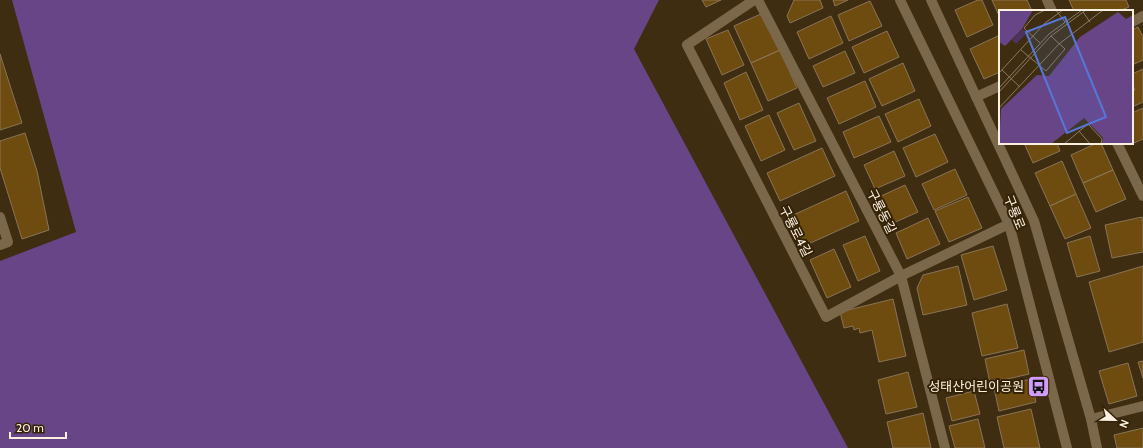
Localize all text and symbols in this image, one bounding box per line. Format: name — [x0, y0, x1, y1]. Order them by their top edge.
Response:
inset map — [999, 10, 1133, 144]
street label: 구룡동길 — [864, 186, 900, 236]
street label: 구룡로 — [1001, 192, 1029, 232]
street label: 구룡로4길 — [776, 203, 816, 259]
bus stop icon: 성태산어린이공원 — [1026, 373, 1052, 399]
place label: 성태산어린이공원 — [928, 378, 1024, 394]
north arrow — [1095, 400, 1135, 440]
scale bar — [10, 414, 66, 440]
text: N — [1116, 418, 1132, 430]
text: 20 m — [16, 420, 44, 435]

